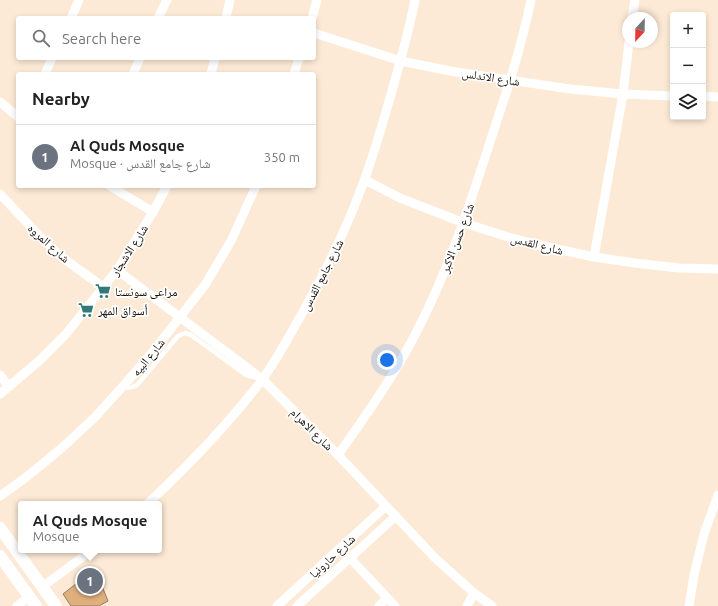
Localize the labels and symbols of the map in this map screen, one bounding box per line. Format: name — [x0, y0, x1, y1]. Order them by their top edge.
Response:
north arrow — [622, 12, 658, 48]
street label: شارع الاندلس — [461, 66, 521, 90]
street label: شارع حسن الاكبر — [437, 201, 478, 276]
street label: شارع المروه — [24, 221, 72, 267]
street label: شارع الاشجار — [107, 222, 152, 280]
street label: شارع القدس — [509, 231, 565, 259]
street label: شارع جامع القدس — [298, 237, 347, 314]
supermarket icon: مراعى سونستا — [94, 282, 112, 300]
place label: مراعى سونستا — [115, 285, 177, 299]
supermarket icon: أسواق المهر — [77, 301, 95, 319]
place label: أسواق المهر — [97, 304, 148, 318]
street label: شارع البيه — [129, 336, 169, 380]
your location — [377, 350, 397, 370]
street label: شارع الاهرام — [287, 405, 336, 454]
street label: شارع حارونيا — [307, 532, 359, 582]
pin: 1 — [77, 566, 103, 596]

